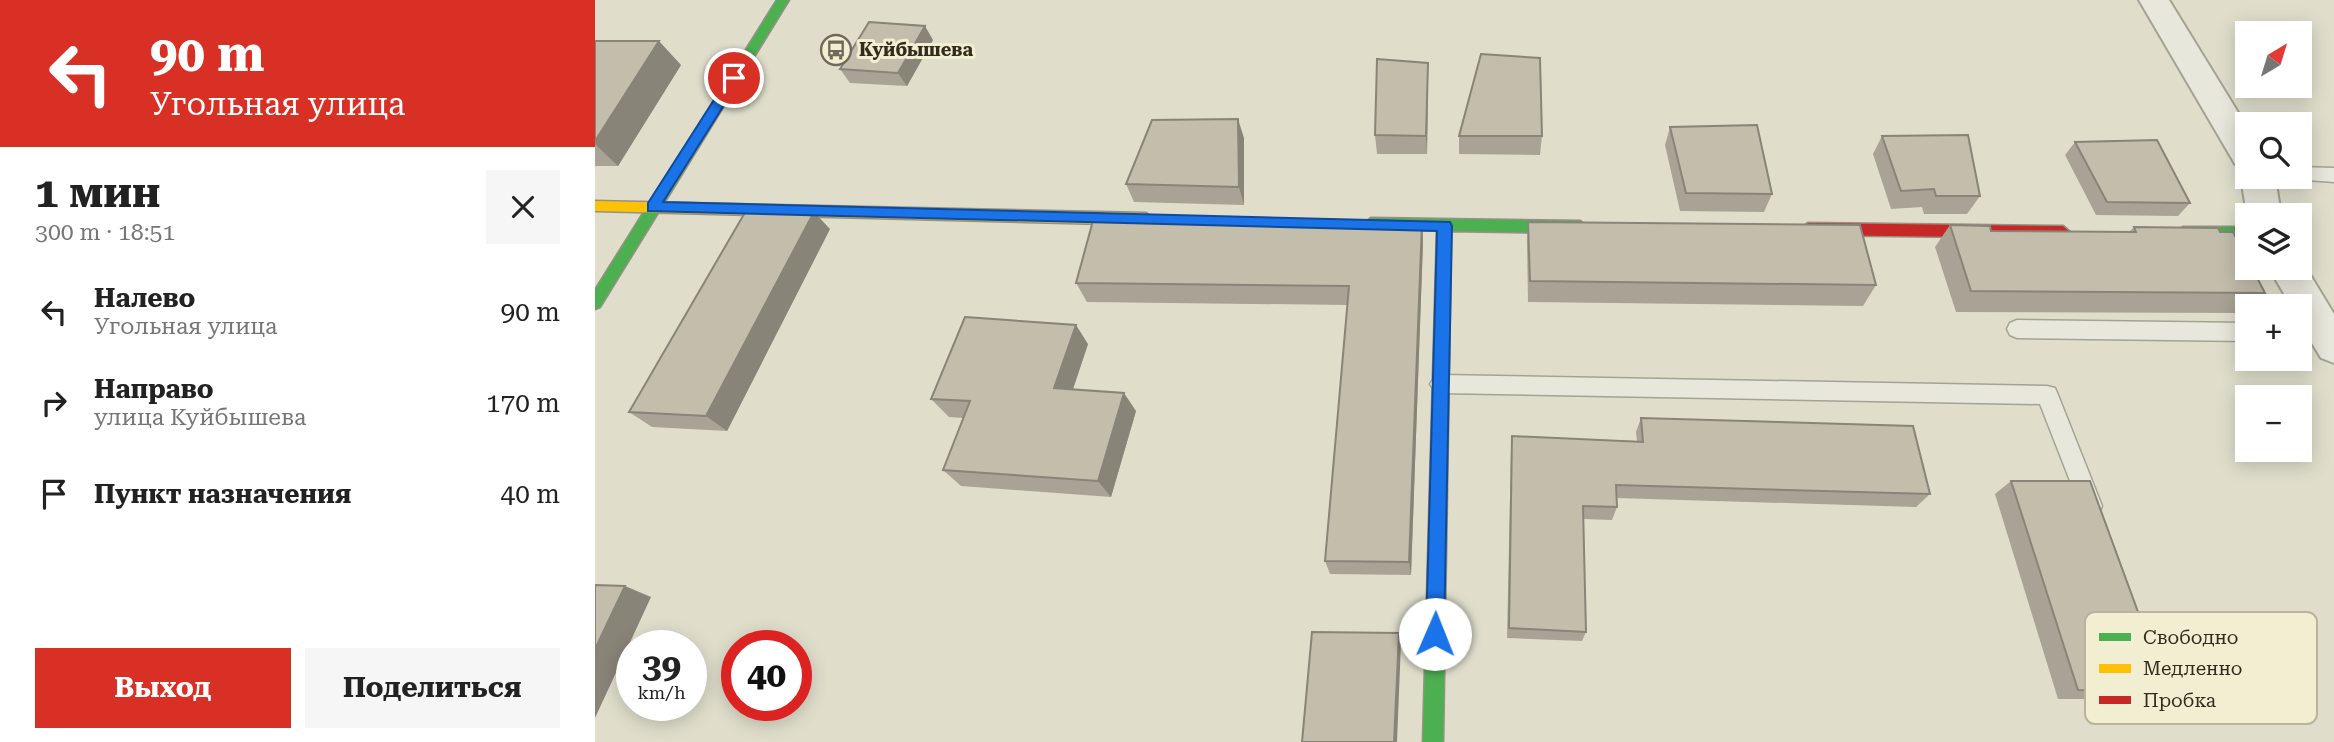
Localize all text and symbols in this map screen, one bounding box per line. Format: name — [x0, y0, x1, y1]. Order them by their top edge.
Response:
north arrow — [2235, 21, 2312, 98]
map controls — [2235, 21, 2312, 462]
text: 90 m — [150, 26, 265, 83]
icon: left — [35, 28, 126, 119]
bus stop icon: Куйбышева — [819, 33, 853, 67]
place label: Куйбышева — [859, 39, 973, 60]
pin — [704, 48, 764, 108]
icon: arrive — [715, 59, 753, 97]
text: Угольная улица — [150, 85, 405, 123]
button: search — [2235, 112, 2312, 189]
text: 1 мин — [35, 168, 160, 217]
button: close — [486, 170, 560, 244]
button: layers — [2235, 203, 2312, 280]
text: 300 m · 18:51 — [35, 219, 175, 246]
text: Налево — [94, 283, 195, 313]
icon: left — [35, 293, 73, 331]
button: + — [2235, 294, 2312, 371]
text: 90 m — [501, 297, 560, 327]
text: Угольная улица — [94, 313, 278, 340]
text: Направо — [94, 374, 214, 404]
icon: right — [35, 384, 73, 422]
button: − — [2235, 385, 2312, 462]
text: 170 m — [486, 388, 560, 418]
text: улица Куйбышева — [94, 404, 306, 431]
icon: arrive — [35, 475, 73, 513]
text: Пункт назначения — [94, 479, 351, 509]
text: 40 m — [501, 479, 560, 509]
position arrow — [1398, 597, 1472, 671]
legend — [2085, 612, 2317, 724]
text: Свободно — [2143, 626, 2238, 649]
speed limit sign: 40 — [721, 630, 812, 721]
text: 39 — [642, 646, 681, 687]
button: Выход — [35, 648, 291, 728]
button: Поделиться — [305, 648, 560, 728]
text: Медленно — [2143, 657, 2242, 680]
text: km/h — [637, 682, 686, 703]
text: Пробка — [2143, 689, 2217, 712]

